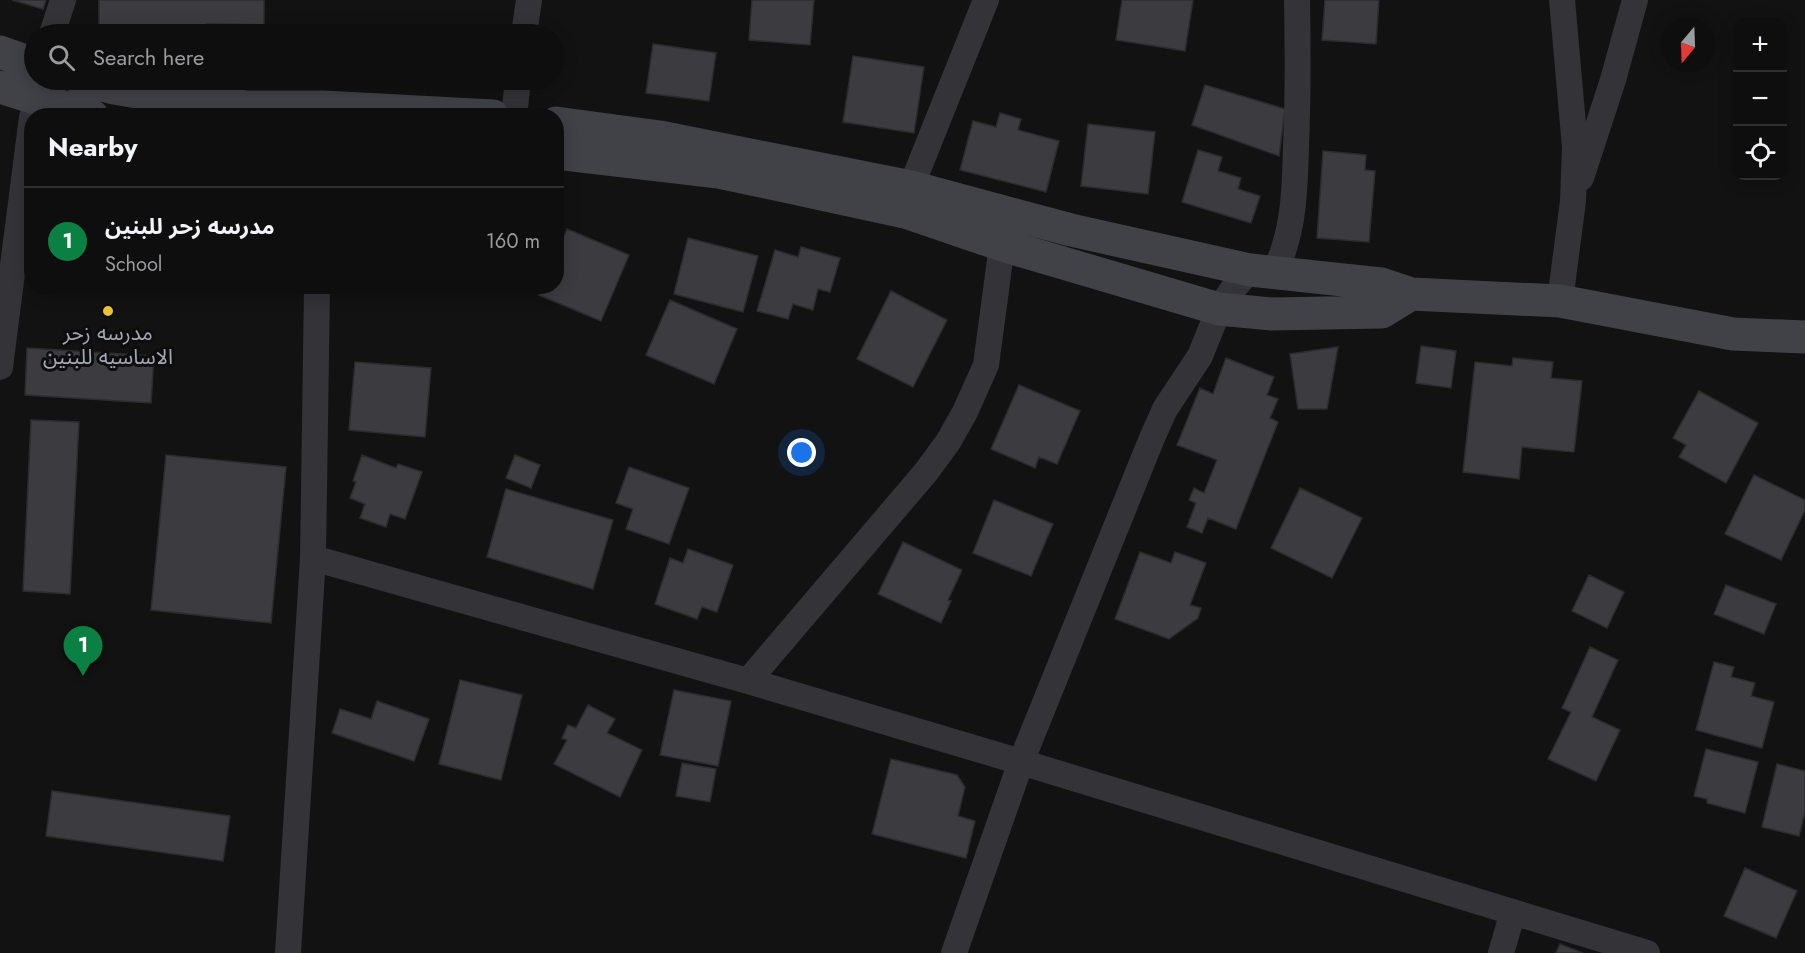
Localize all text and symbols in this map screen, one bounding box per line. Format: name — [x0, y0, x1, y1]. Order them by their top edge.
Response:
north arrow — [1661, 18, 1715, 72]
map controls — [1733, 18, 1787, 180]
button: + — [1733, 18, 1787, 72]
search box — [24, 24, 564, 90]
icon: search — [45, 41, 78, 74]
text: Search here — [93, 41, 204, 73]
button: − — [1733, 72, 1787, 126]
button: locate — [1733, 126, 1787, 180]
text: Nearby — [48, 128, 137, 166]
text: مدرسه زحر للبنين — [105, 210, 275, 242]
text: 1 — [62, 227, 73, 256]
text: 160 m — [486, 227, 540, 256]
text: School — [105, 250, 162, 279]
marker: مدرسه زحر الاساسيه للبنين — [101, 304, 115, 318]
place label: مدرسه زحر الاساسيه للبنين — [43, 318, 173, 372]
your location — [787, 438, 816, 467]
pin: 1 — [64, 626, 103, 676]

